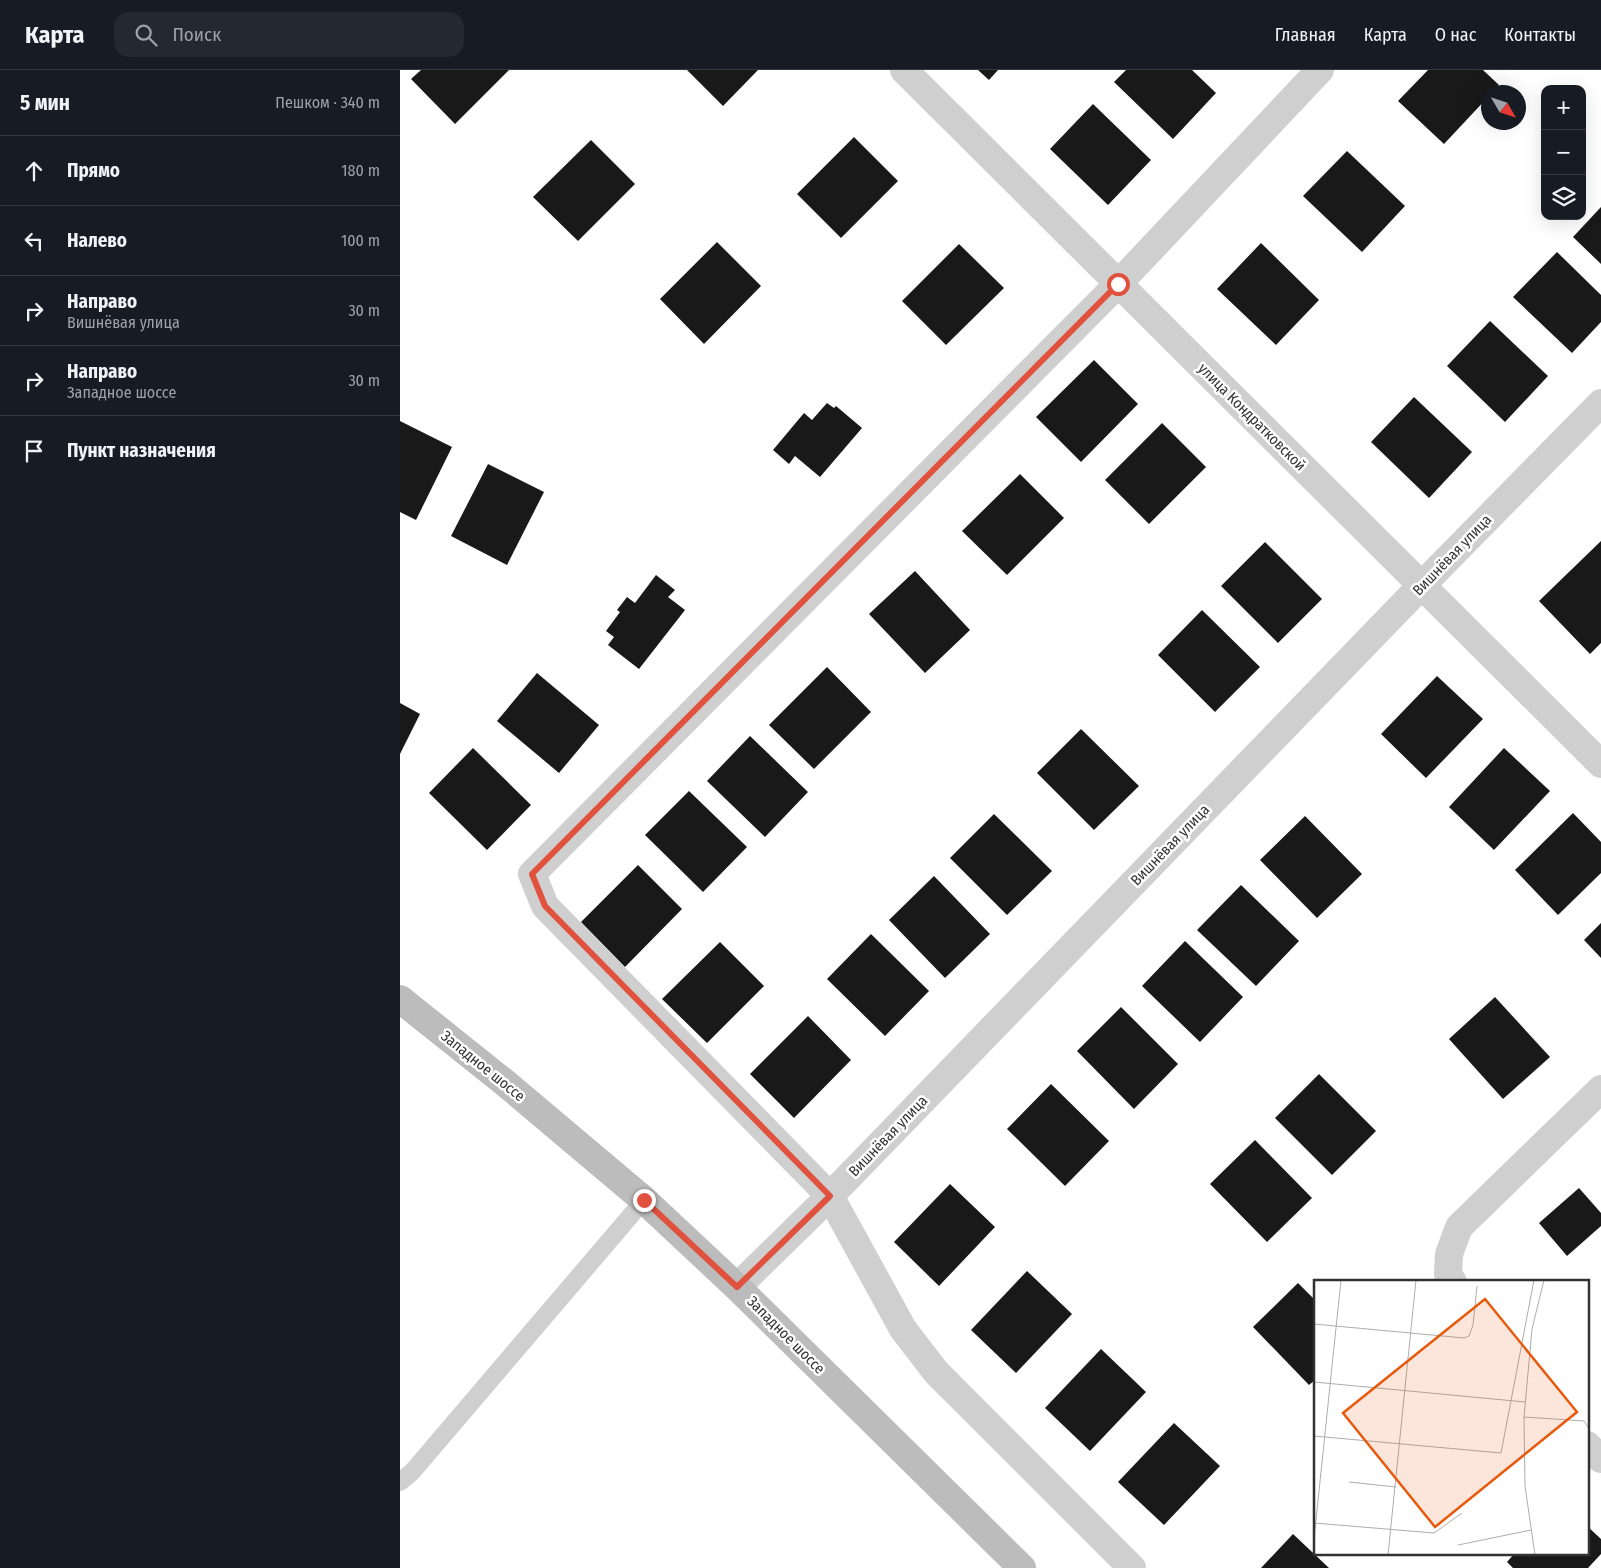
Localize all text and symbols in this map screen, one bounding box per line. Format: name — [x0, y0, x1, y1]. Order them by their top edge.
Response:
search box — [114, 12, 464, 57]
text: Карта — [25, 21, 84, 49]
icon: search — [132, 21, 160, 49]
text: Поиск — [172, 23, 221, 46]
text: Главная — [1275, 24, 1336, 46]
text: Карта — [1364, 24, 1407, 46]
text: О нас — [1435, 24, 1476, 46]
text: Контакты — [1504, 24, 1576, 46]
north arrow — [1481, 85, 1526, 130]
map controls — [1541, 85, 1586, 220]
button: + — [1541, 85, 1586, 130]
text: 5 мин — [20, 90, 70, 116]
text: Пешком · 340 m — [275, 93, 380, 112]
button: − — [1541, 130, 1586, 175]
icon: ahead — [20, 157, 48, 185]
text: Прямо — [67, 159, 120, 182]
text: 180 m — [341, 161, 380, 180]
button: layers — [1541, 175, 1586, 220]
icon: left — [20, 227, 48, 255]
text: Налево — [67, 229, 127, 252]
text: 100 m — [341, 231, 380, 250]
route start — [1107, 273, 1130, 296]
text: Направо — [67, 290, 137, 313]
icon: right — [20, 297, 48, 325]
text: 30 m — [348, 301, 380, 320]
text: Вишнёвая улица — [67, 313, 180, 332]
street label: улица Кондратковской — [1194, 359, 1310, 475]
text: Направо — [67, 360, 137, 383]
icon: right — [20, 367, 48, 395]
text: 30 m — [348, 371, 380, 390]
text: Западное шоссе — [67, 383, 176, 402]
icon: arrive — [20, 437, 48, 465]
text: Пункт назначения — [67, 439, 216, 462]
street label: Вишнёвая улица — [1409, 511, 1495, 599]
street label: Вишнёвая улица — [1127, 801, 1213, 889]
street label: Западное шоссе — [438, 1027, 528, 1105]
street label: Вишнёвая улица — [845, 1092, 931, 1180]
route end — [633, 1189, 656, 1212]
inset map — [1314, 1280, 1588, 1556]
street label: Западное шоссе — [743, 1292, 829, 1378]

